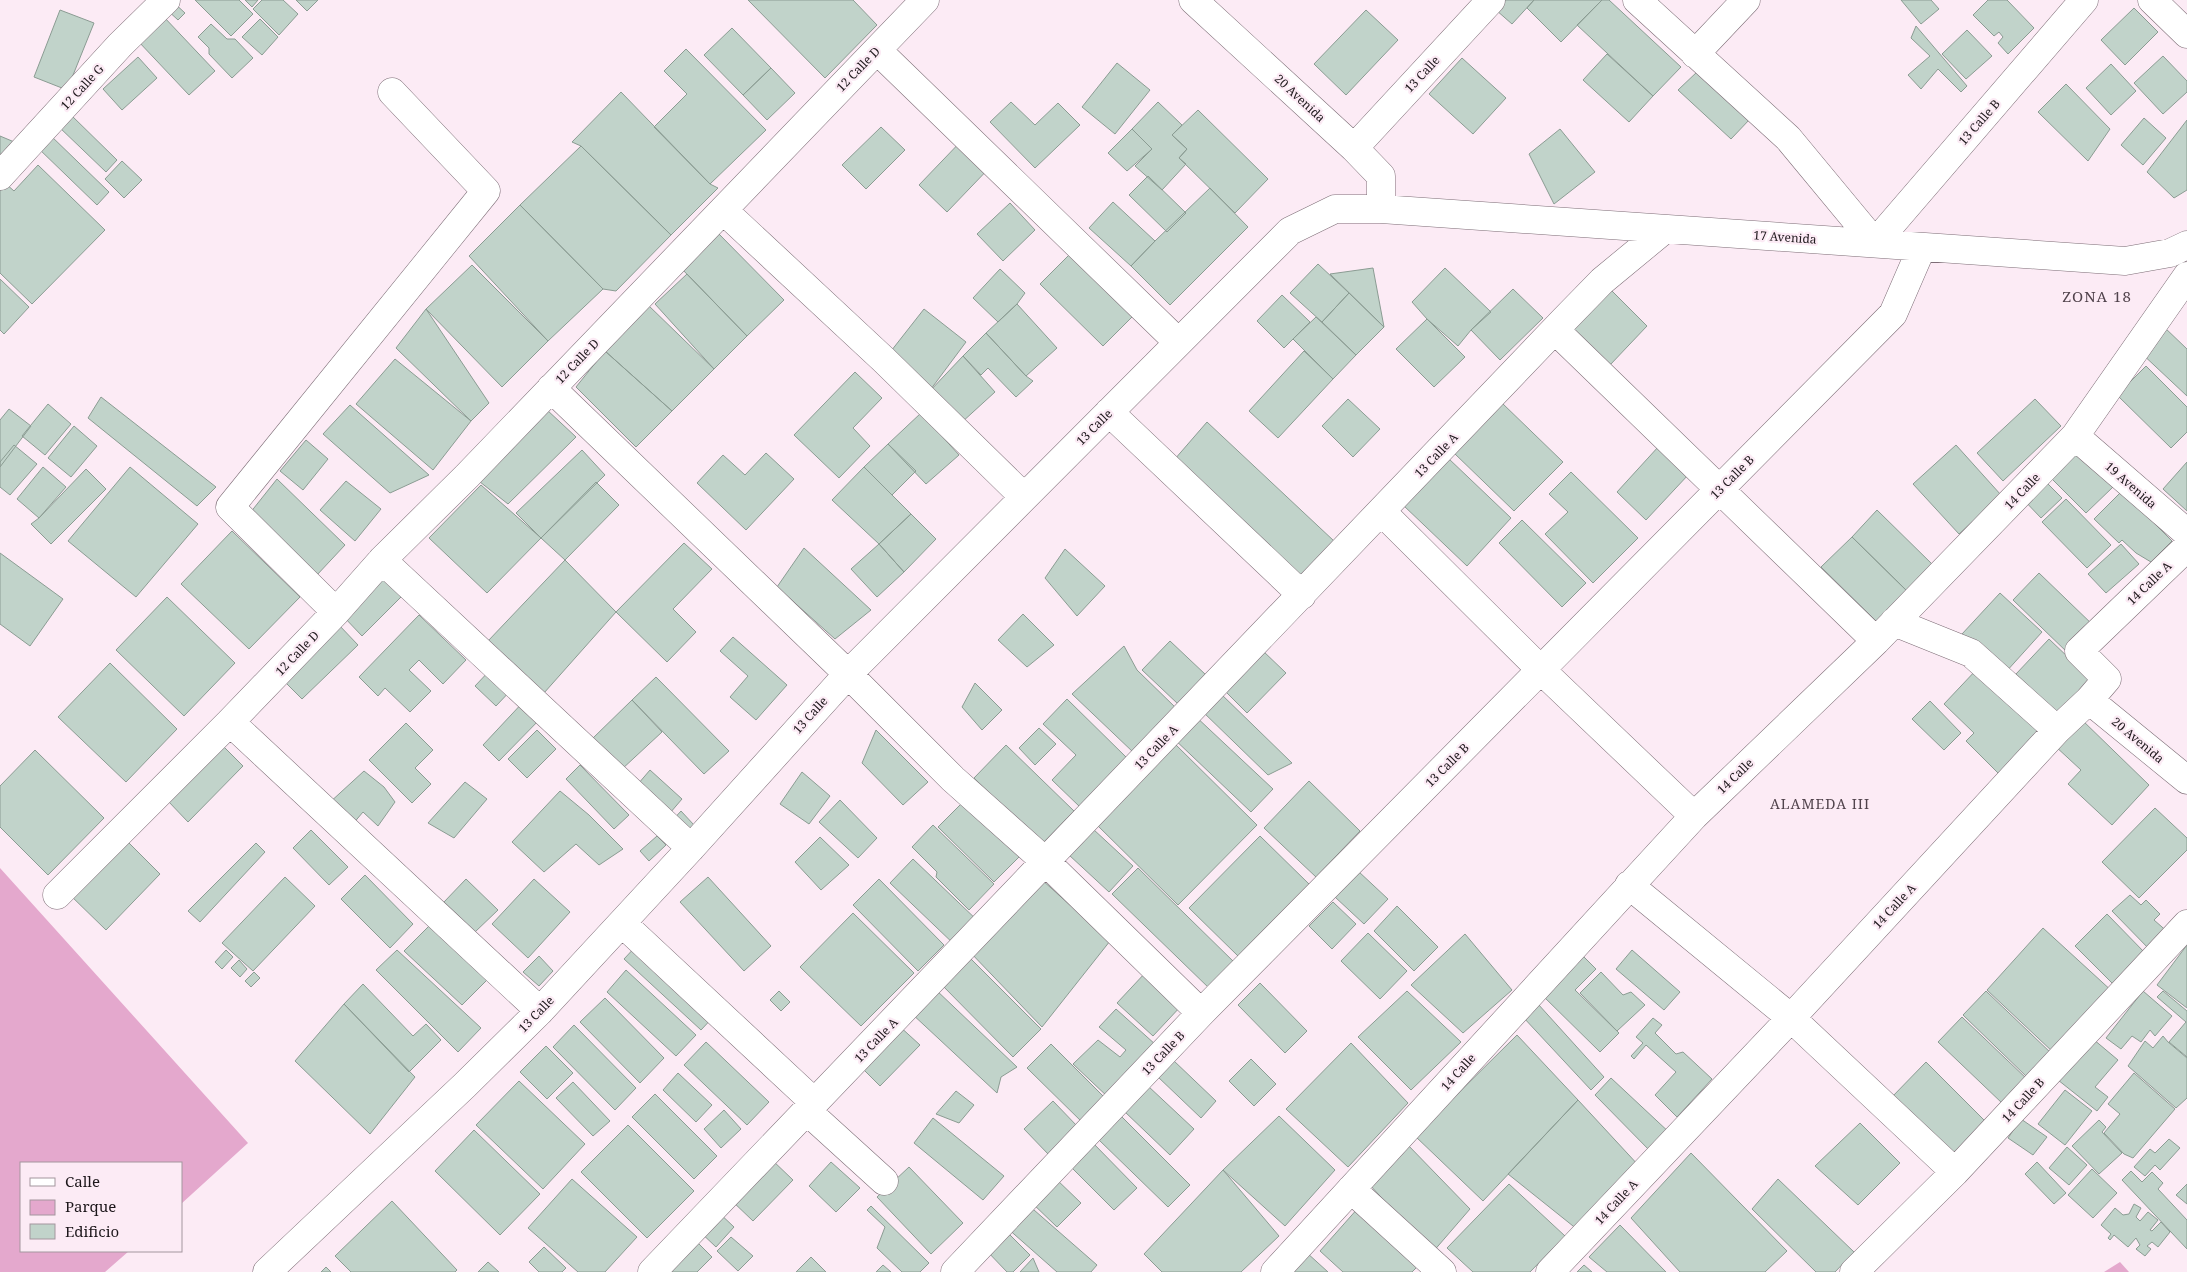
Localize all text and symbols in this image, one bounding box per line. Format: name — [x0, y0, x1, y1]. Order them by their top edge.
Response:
street label: 12 Calle D — [832, 43, 884, 95]
street label: 13 Calle — [1401, 52, 1443, 96]
street label: 12 Calle G — [57, 60, 108, 113]
street label: 20 Avenida — [1271, 70, 1329, 126]
street label: 13 Calle B — [1954, 95, 2004, 149]
street label: 17 Avenida — [1753, 226, 1817, 248]
district label: ZONA 18 — [2062, 286, 2132, 306]
street label: 12 Calle D — [551, 335, 603, 387]
street label: 13 Calle — [1072, 405, 1116, 449]
street label: 13 Calle A — [1410, 429, 1462, 481]
street label: 13 Calle B — [1706, 451, 1758, 503]
street label: 19 Avenida — [2102, 458, 2161, 512]
street label: 14 Calle — [2000, 469, 2044, 513]
street label: 14 Calle A — [2123, 557, 2175, 609]
street label: 12 Calle D — [271, 627, 323, 679]
street label: 13 Calle — [789, 693, 831, 737]
street label: 20 Avenida — [2108, 713, 2168, 767]
street label: 13 Calle A — [1130, 721, 1182, 773]
street label: 13 Calle B — [1421, 739, 1473, 791]
street label: 14 Calle — [1713, 754, 1757, 798]
district label: ALAMEDA III — [1770, 794, 1870, 813]
street label: 14 Calle A — [1869, 879, 1920, 932]
street label: 13 Calle — [514, 992, 558, 1036]
street label: 13 Calle A — [850, 1014, 902, 1066]
street label: 13 Calle B — [1138, 1027, 1188, 1079]
street label: 14 Calle — [1437, 1050, 1479, 1094]
street label: 14 Calle B — [1998, 1074, 2048, 1126]
legend — [20, 1162, 182, 1252]
text: Calle — [65, 1171, 100, 1191]
street label: 14 Calle A — [1591, 1175, 1642, 1228]
text: Parque — [65, 1196, 116, 1216]
text: Edificio — [65, 1221, 119, 1241]

